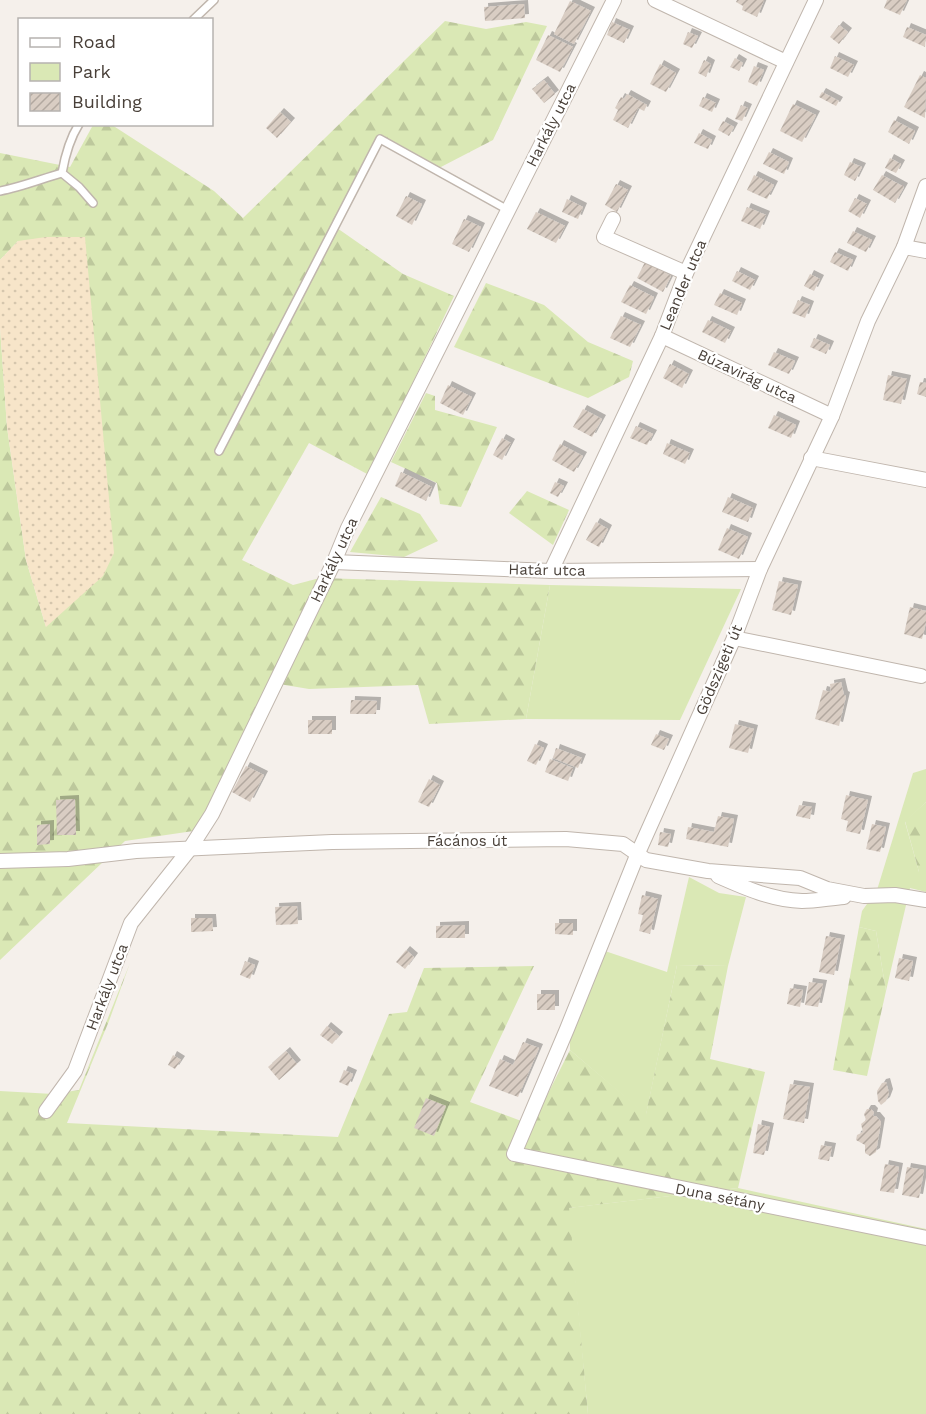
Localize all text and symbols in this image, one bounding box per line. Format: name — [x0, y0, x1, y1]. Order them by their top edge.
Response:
legend — [18, 18, 213, 126]
text: Road — [72, 31, 116, 52]
text: Park — [72, 61, 111, 82]
street label: Harkály utca — [522, 80, 580, 170]
text: Building — [72, 91, 142, 112]
street label: Leander utca — [656, 237, 710, 333]
street label: Búzavirág utca — [695, 345, 800, 407]
street label: Harkály utca — [307, 514, 362, 605]
street label: Határ utca — [508, 560, 586, 580]
street label: Gödszigeti út — [692, 621, 746, 718]
street label: Fácános út — [427, 832, 508, 850]
street label: Harkály utca — [82, 941, 132, 1033]
street label: Duna sétány — [674, 1180, 766, 1215]

